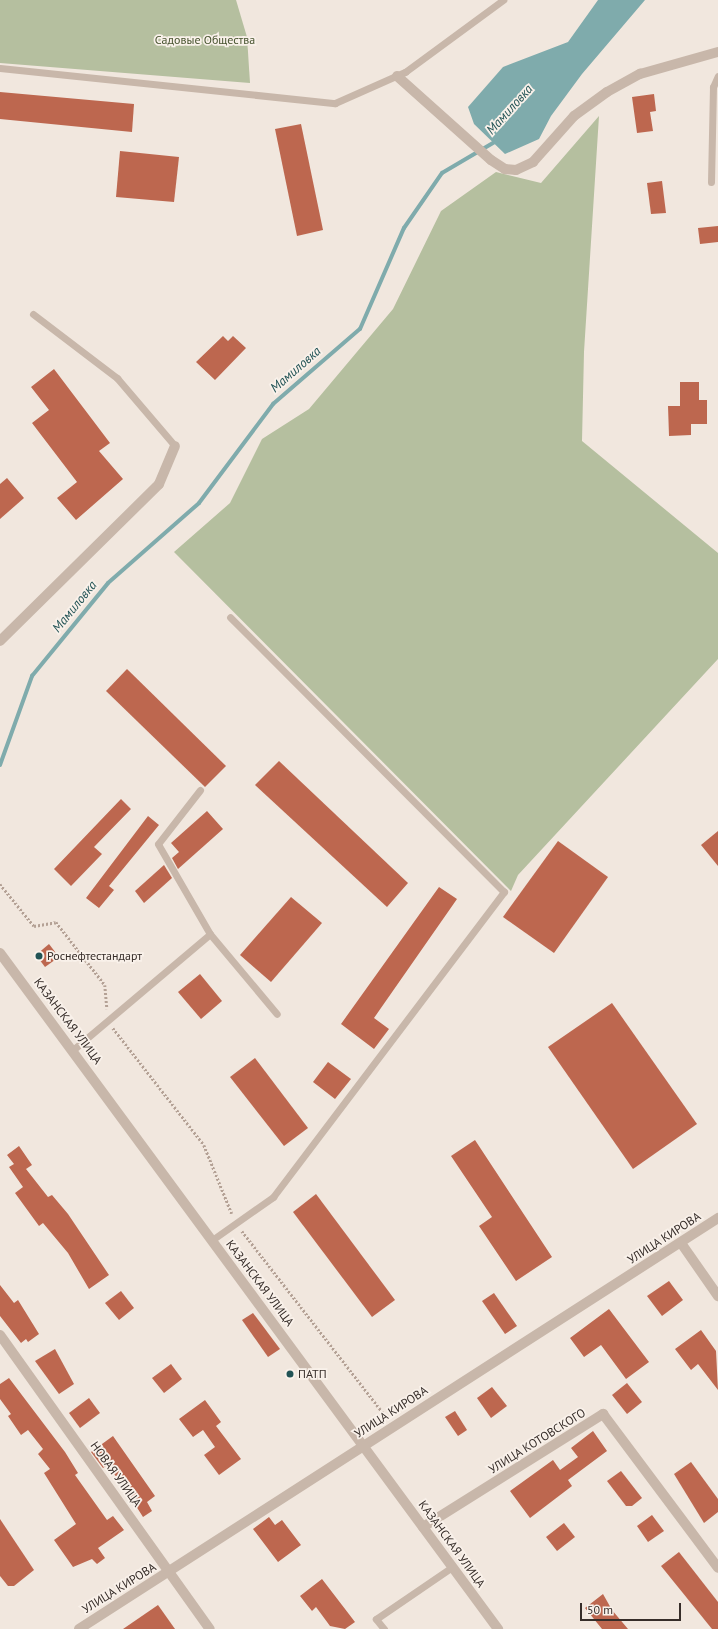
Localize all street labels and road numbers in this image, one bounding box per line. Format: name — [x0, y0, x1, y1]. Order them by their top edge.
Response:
street label: КАЗАНСКАЯ УЛИЦА — [31, 975, 105, 1067]
street label: УЛИЦА КИРОВА — [625, 1209, 703, 1267]
street label: КАЗАНСКАЯ УЛИЦА — [223, 1237, 297, 1329]
street label: УЛИЦА КИРОВА — [352, 1383, 430, 1441]
street label: УЛИЦА КОТОВСКОГО — [486, 1405, 588, 1477]
street label: НОВАЯ УЛИЦА — [87, 1438, 145, 1510]
street label: КАЗАНСКАЯ УЛИЦА — [416, 1498, 488, 1590]
street label: УЛИЦА КИРОВА — [79, 1559, 159, 1617]

